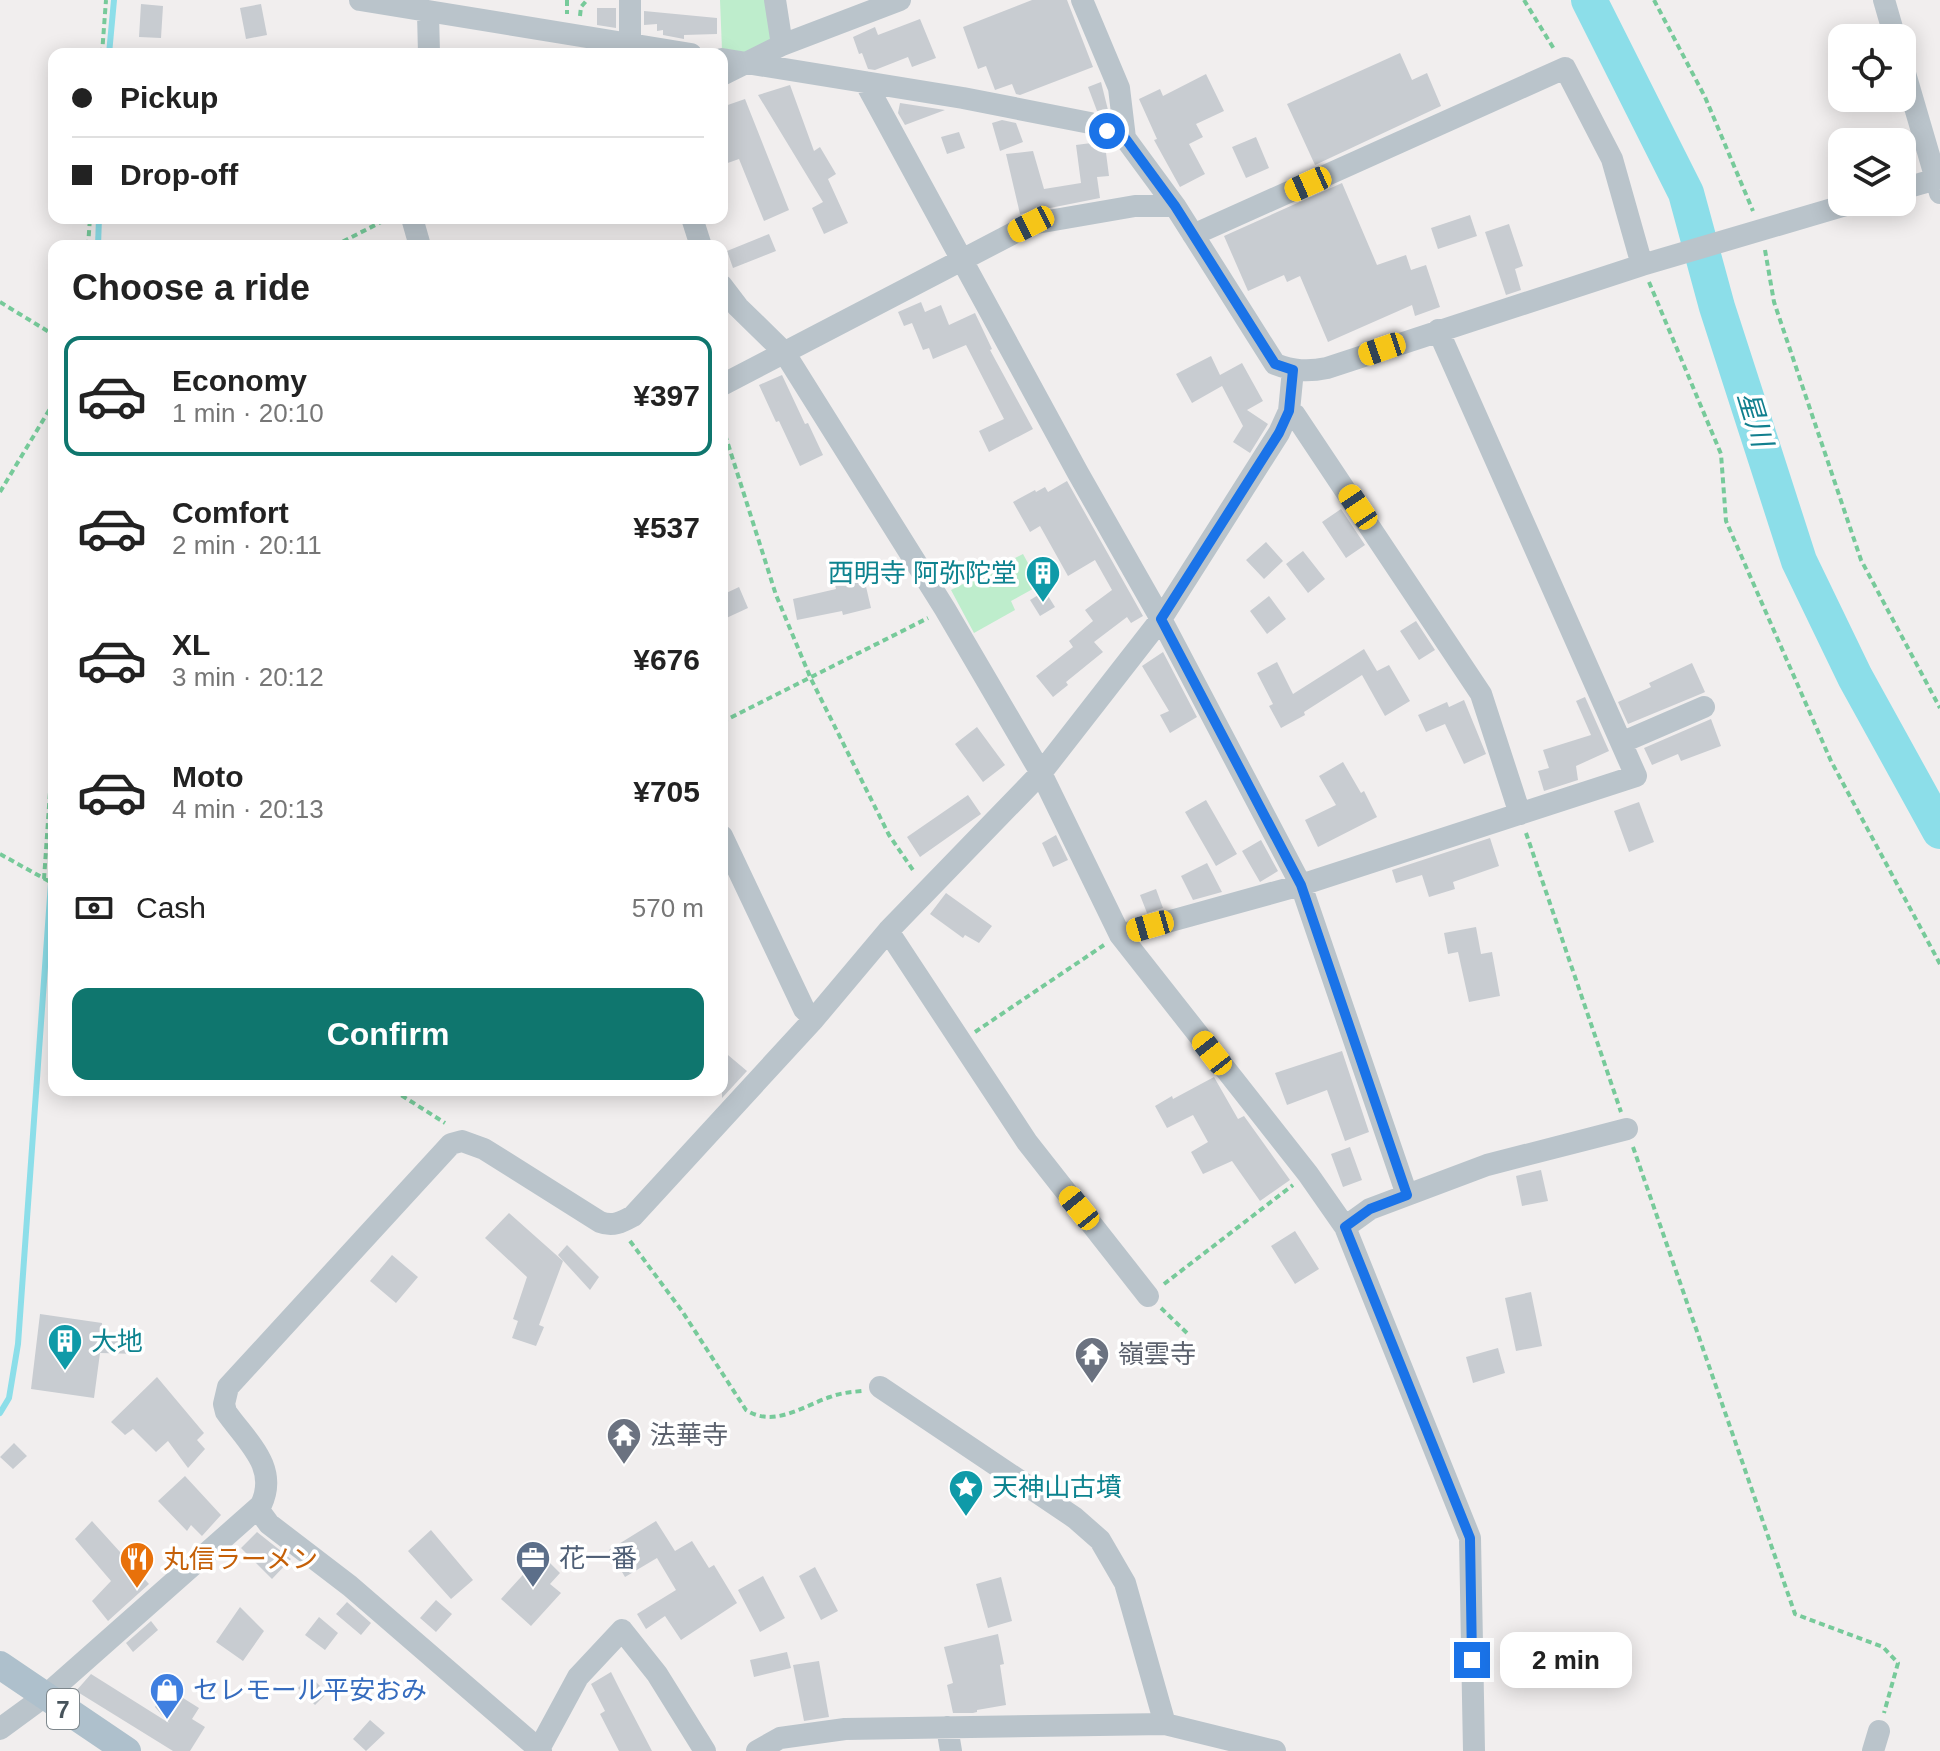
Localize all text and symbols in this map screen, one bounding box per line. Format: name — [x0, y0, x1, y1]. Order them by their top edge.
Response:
map controls — [1828, 24, 1916, 216]
button: locate — [1828, 24, 1916, 112]
text: Pickup — [120, 81, 218, 114]
route start — [1089, 113, 1125, 149]
button: layers — [1828, 128, 1916, 216]
text: Drop-off — [120, 158, 238, 191]
car — [1281, 163, 1335, 205]
car — [1004, 202, 1058, 246]
text: Choose a ride — [72, 267, 310, 308]
car — [1355, 330, 1409, 368]
icon: car — [76, 360, 148, 432]
text: Economy — [172, 364, 307, 397]
text: ¥397 — [633, 379, 700, 412]
water label: 星川 — [1732, 388, 1779, 453]
text: 1 min · 20:10 — [172, 398, 324, 428]
car — [1335, 480, 1381, 534]
icon: car — [76, 492, 148, 564]
text: Comfort — [172, 496, 289, 529]
text: ¥537 — [633, 511, 700, 544]
text: 2 min · 20:11 — [172, 530, 322, 560]
building icon: 西明寺 阿弥陀堂 — [1024, 554, 1062, 604]
place label: 西明寺 阿弥陀堂 — [828, 558, 1017, 588]
icon: car — [76, 624, 148, 696]
text: XL — [172, 628, 210, 661]
text: ¥676 — [633, 643, 700, 676]
text: 3 min · 20:12 — [172, 662, 324, 692]
icon: car — [76, 756, 148, 828]
text: Moto — [172, 760, 244, 793]
text: ¥705 — [633, 775, 700, 808]
text: 4 min · 20:13 — [172, 794, 324, 824]
icon: cash — [72, 886, 116, 930]
text: Cash — [136, 891, 206, 924]
text: 570 m — [632, 893, 704, 923]
car — [1124, 908, 1176, 944]
button: Confirm — [72, 988, 704, 1080]
car — [1188, 1027, 1236, 1079]
car — [1055, 1182, 1103, 1234]
building icon: 大地 — [46, 1322, 84, 1372]
place label: 大地 — [91, 1326, 143, 1356]
temple icon: 嶺雲寺 — [1073, 1335, 1111, 1385]
place label: 嶺雲寺 — [1118, 1339, 1196, 1369]
temple icon: 法華寺 — [605, 1416, 643, 1466]
place label: 法華寺 — [650, 1420, 728, 1450]
place icon: 天神山古墳 — [947, 1468, 985, 1518]
place label: 天神山古墳 — [992, 1472, 1122, 1502]
office icon: 花一番 — [514, 1539, 552, 1589]
restaurant icon: 丸信ラーメン — [118, 1540, 156, 1590]
place label: 花一番 — [559, 1543, 637, 1573]
place label: 丸信ラーメン — [163, 1544, 318, 1574]
callout: 2 min — [1500, 1632, 1632, 1688]
route end — [1454, 1642, 1490, 1678]
text: 2 min — [1532, 1645, 1600, 1675]
shop icon: セレモール平安おみ — [148, 1671, 186, 1721]
place label: セレモール平安おみ — [193, 1675, 427, 1705]
road number: 7 — [47, 1689, 79, 1729]

